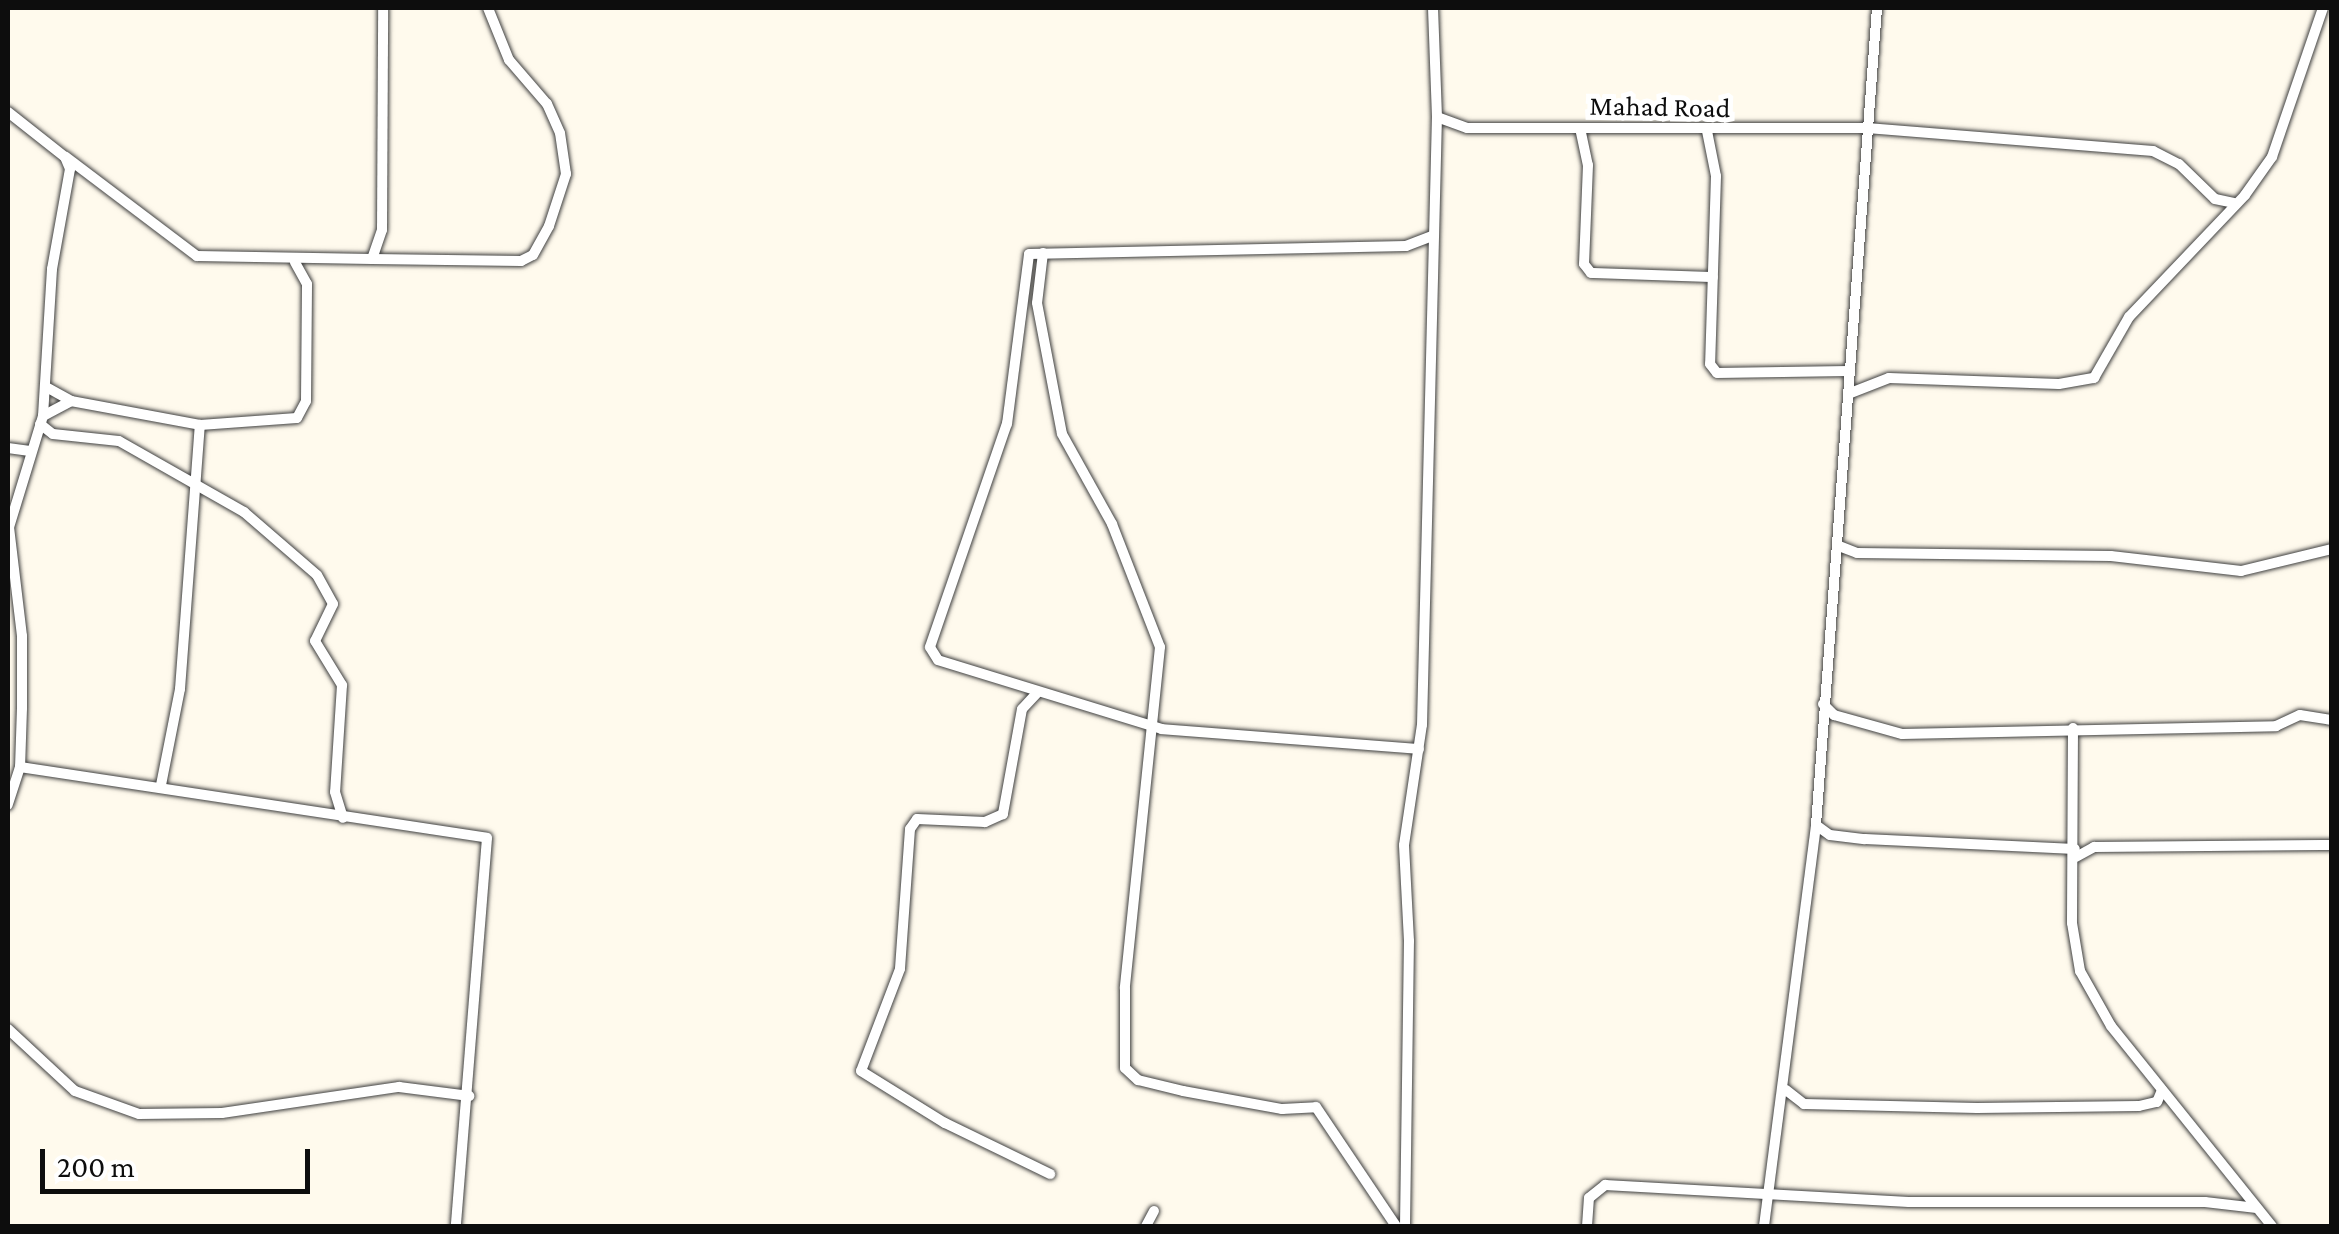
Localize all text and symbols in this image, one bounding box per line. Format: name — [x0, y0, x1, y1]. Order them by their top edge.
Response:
street label: Mahad Road — [1589, 89, 1731, 125]
scale bar — [45, 1129, 315, 1191]
text: 200 m — [57, 1150, 135, 1183]

